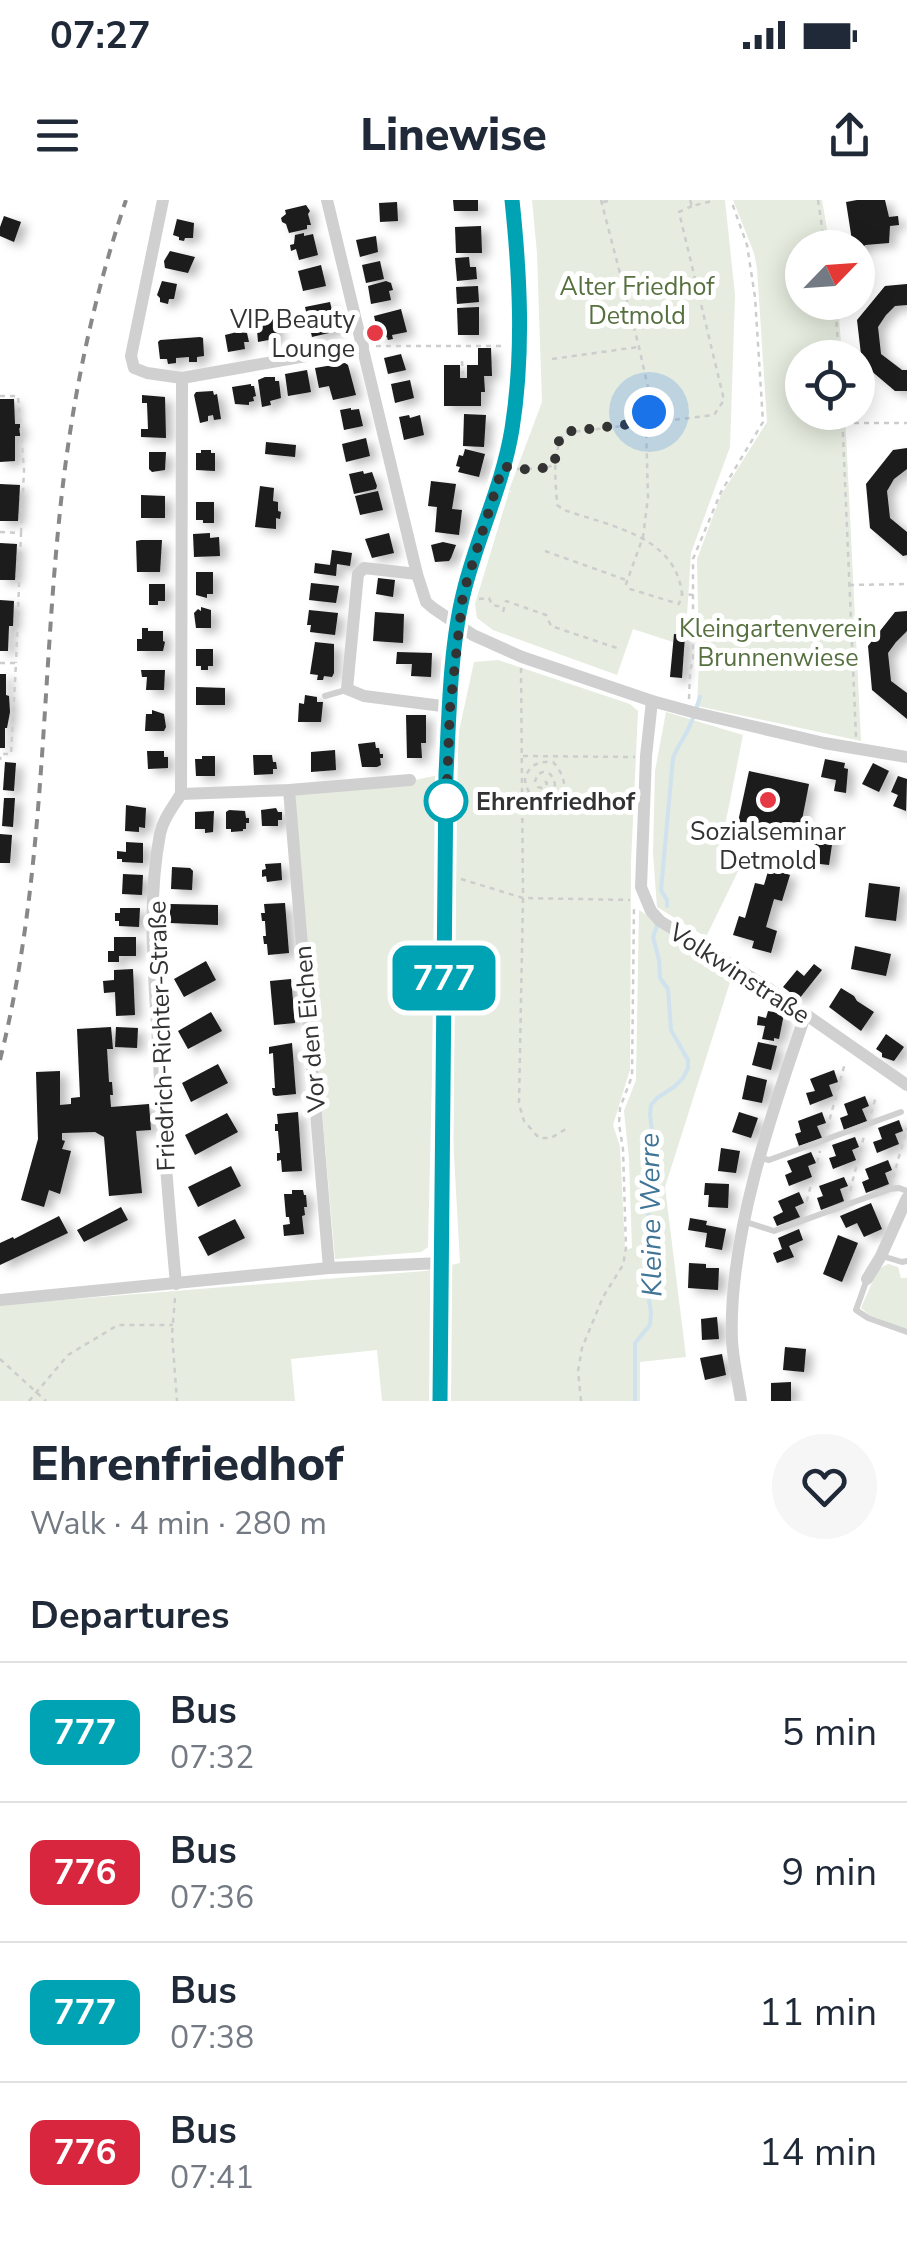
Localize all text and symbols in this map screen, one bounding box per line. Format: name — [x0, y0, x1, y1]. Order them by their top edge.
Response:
text: 07:27 — [50, 10, 151, 61]
text: Linewise — [360, 105, 547, 166]
icon: menu — [30, 108, 85, 163]
icon: share — [822, 108, 877, 163]
north arrow — [785, 230, 875, 320]
map controls — [785, 230, 875, 430]
park label: Alter Friedhof Detmold — [559, 270, 715, 333]
place label: VIP Beauty Lounge — [229, 303, 355, 366]
marker: VIP Beauty Lounge — [364, 322, 386, 344]
button: locate — [785, 340, 875, 430]
your location — [624, 387, 674, 437]
park label: Kleingartenverein Brunnenwiese — [679, 612, 877, 675]
marker: Ehrenfriedhof — [425, 780, 467, 822]
place label: Ehrenfriedhof — [476, 785, 636, 819]
marker: Sozialseminar Detmold — [757, 789, 779, 811]
place label: Sozialseminar Detmold — [690, 815, 846, 878]
street label: Friedrich-Richter-Straße — [140, 900, 184, 1172]
street label: Volkwinstraße — [662, 915, 816, 1032]
street label: Vor den Eichen — [286, 944, 334, 1115]
line badge: 777 — [386, 946, 502, 1010]
text: 777 — [412, 955, 476, 1002]
water label: Kleine Werre — [631, 1133, 671, 1297]
text: Ehrenfriedhof — [30, 1431, 343, 1497]
button: heart — [772, 1434, 877, 1539]
text: Walk · 4 min · 280 m — [30, 1502, 327, 1545]
text: Departures — [30, 1590, 229, 1641]
text: Bus — [170, 1685, 237, 1736]
text: 5 min — [782, 1707, 877, 1758]
text: 777 — [53, 1709, 117, 1756]
text: 07:32 — [170, 1736, 254, 1779]
text: Bus — [170, 1825, 237, 1876]
text: 9 min — [782, 1847, 877, 1898]
text: 776 — [53, 1849, 117, 1896]
text: 07:36 — [170, 1876, 254, 1919]
text: Bus — [170, 1965, 237, 2016]
text: 11 min — [759, 1987, 877, 2038]
text: 777 — [53, 1989, 117, 2036]
text: 07:38 — [170, 2016, 254, 2059]
text: Bus — [170, 2105, 237, 2156]
text: 14 min — [759, 2127, 877, 2178]
text: 776 — [53, 2129, 117, 2176]
text: 07:41 — [170, 2156, 254, 2199]

